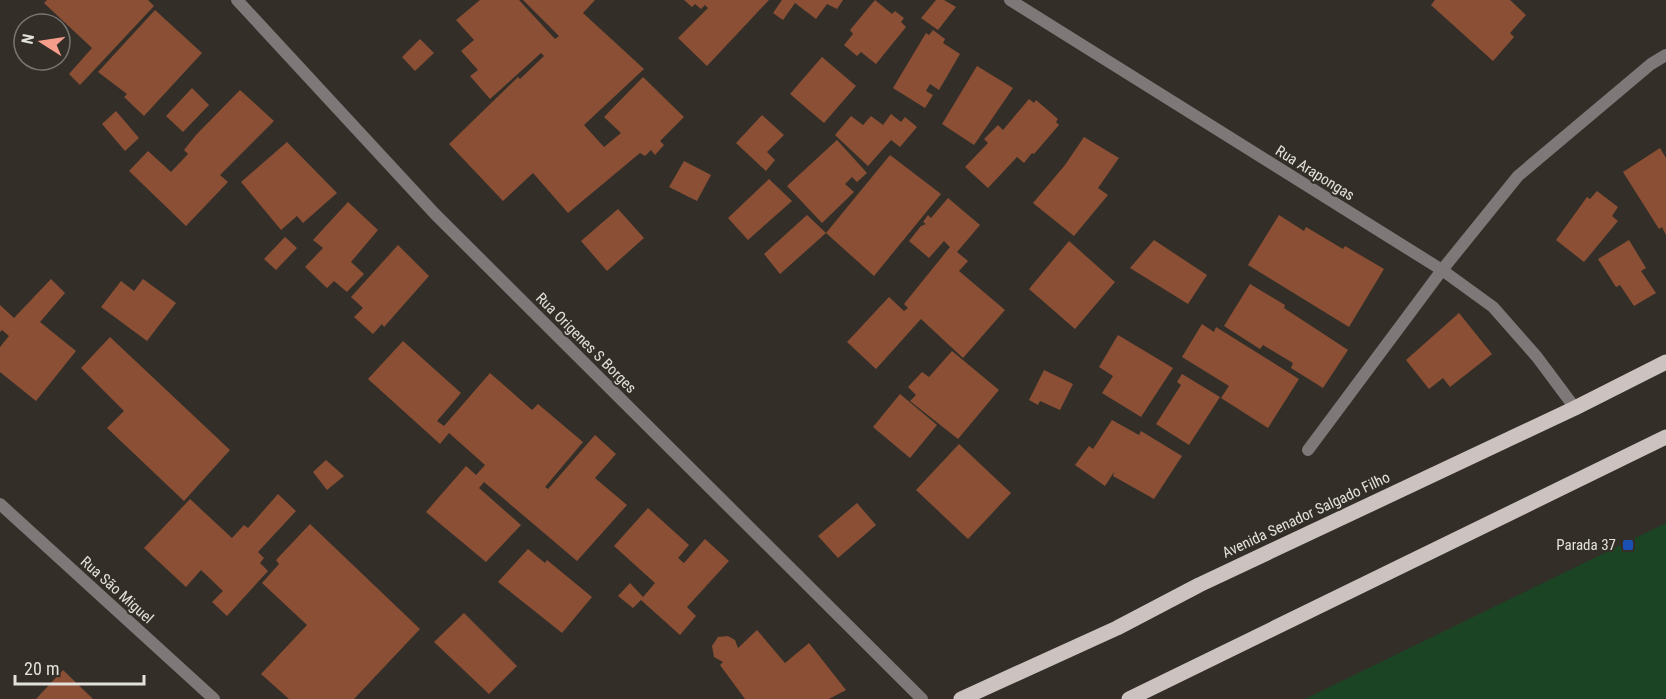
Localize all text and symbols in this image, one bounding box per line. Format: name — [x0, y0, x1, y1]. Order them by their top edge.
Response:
north arrow — [12, 12, 72, 72]
text: N — [18, 32, 38, 46]
street label: Rua Arapongas — [1272, 142, 1358, 204]
street label: Rua Origenes S Borges — [532, 289, 640, 397]
street label: Avenida Senador Salgado Filho — [1219, 468, 1393, 562]
place label: Parada 37 — [1556, 536, 1616, 554]
marker: Parada 37 — [1621, 538, 1635, 552]
street label: Rua São Miguel — [77, 553, 157, 627]
scale bar — [15, 648, 144, 686]
text: 20 m — [24, 658, 59, 679]

